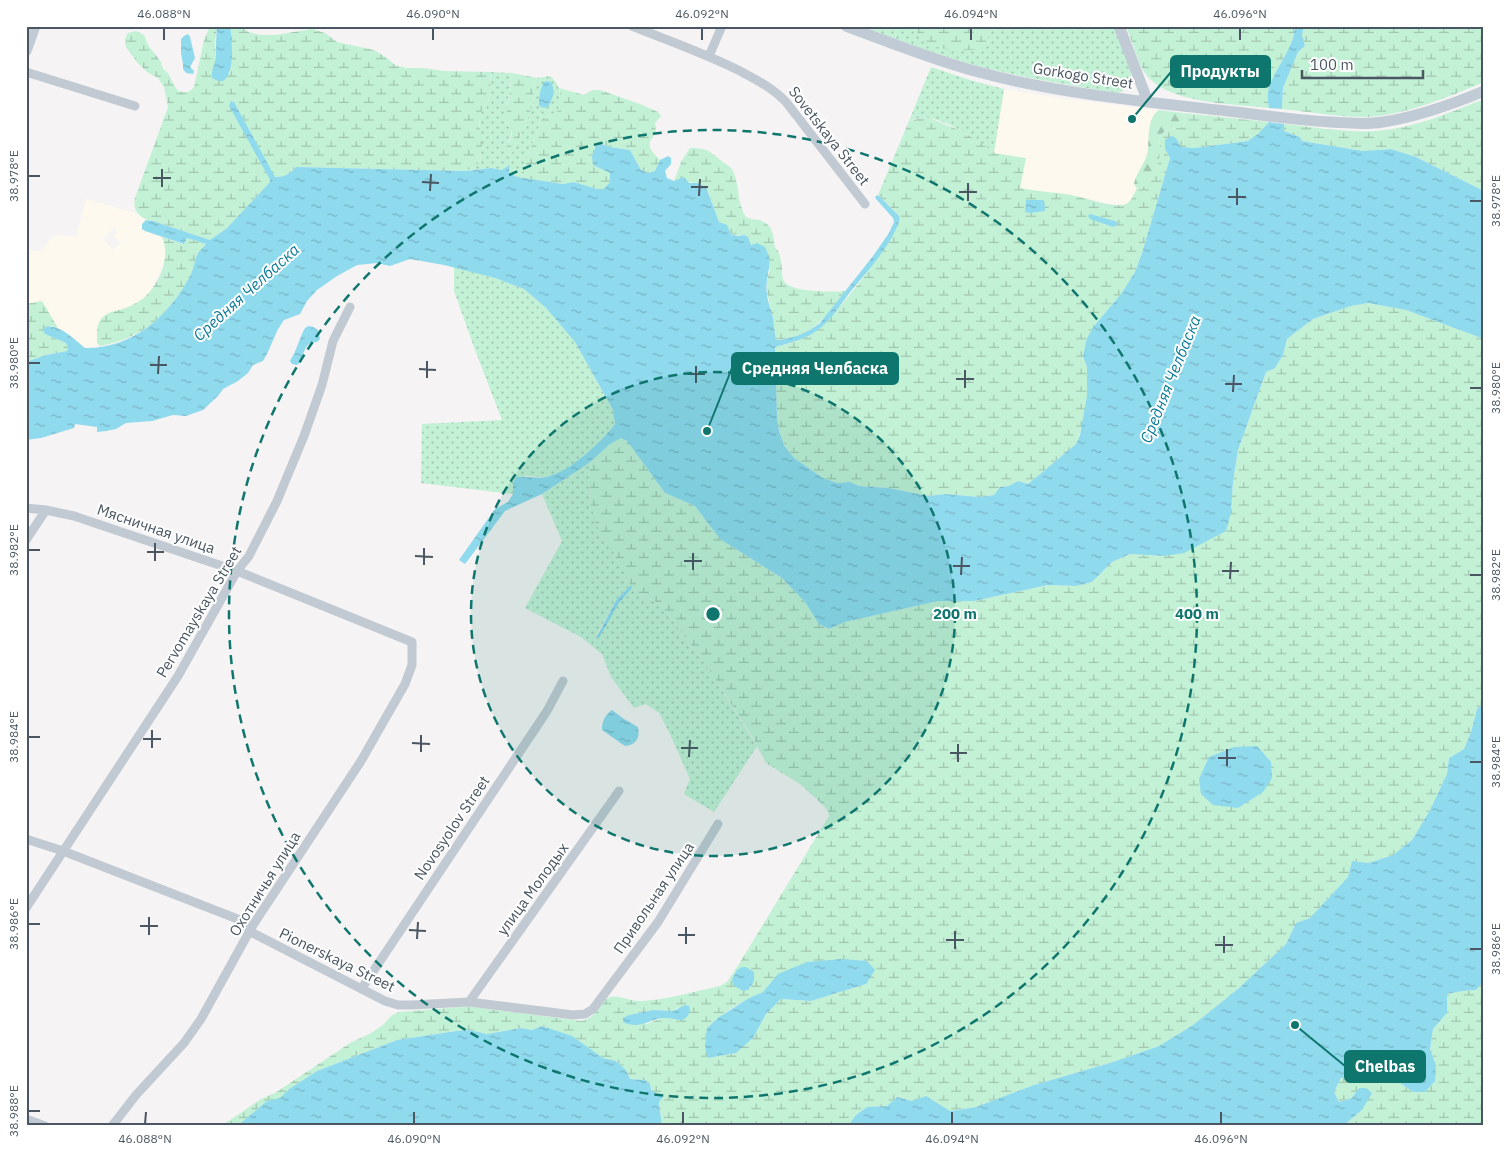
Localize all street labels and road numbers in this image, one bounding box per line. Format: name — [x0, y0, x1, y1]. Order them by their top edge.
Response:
street label: Gorkogo Street — [1032, 58, 1135, 93]
street label: Sovetskaya Street — [785, 82, 874, 189]
street label: Мясничная улица — [95, 499, 218, 558]
street label: Pervomayskaya Street — [152, 543, 245, 681]
street label: Novosyolov Street — [410, 772, 494, 884]
street label: Охотничья улица — [225, 828, 304, 940]
street label: улица Молодых — [493, 838, 573, 939]
street label: Привольная улица — [609, 838, 698, 957]
street label: Pionerskaya Street — [276, 923, 398, 996]

